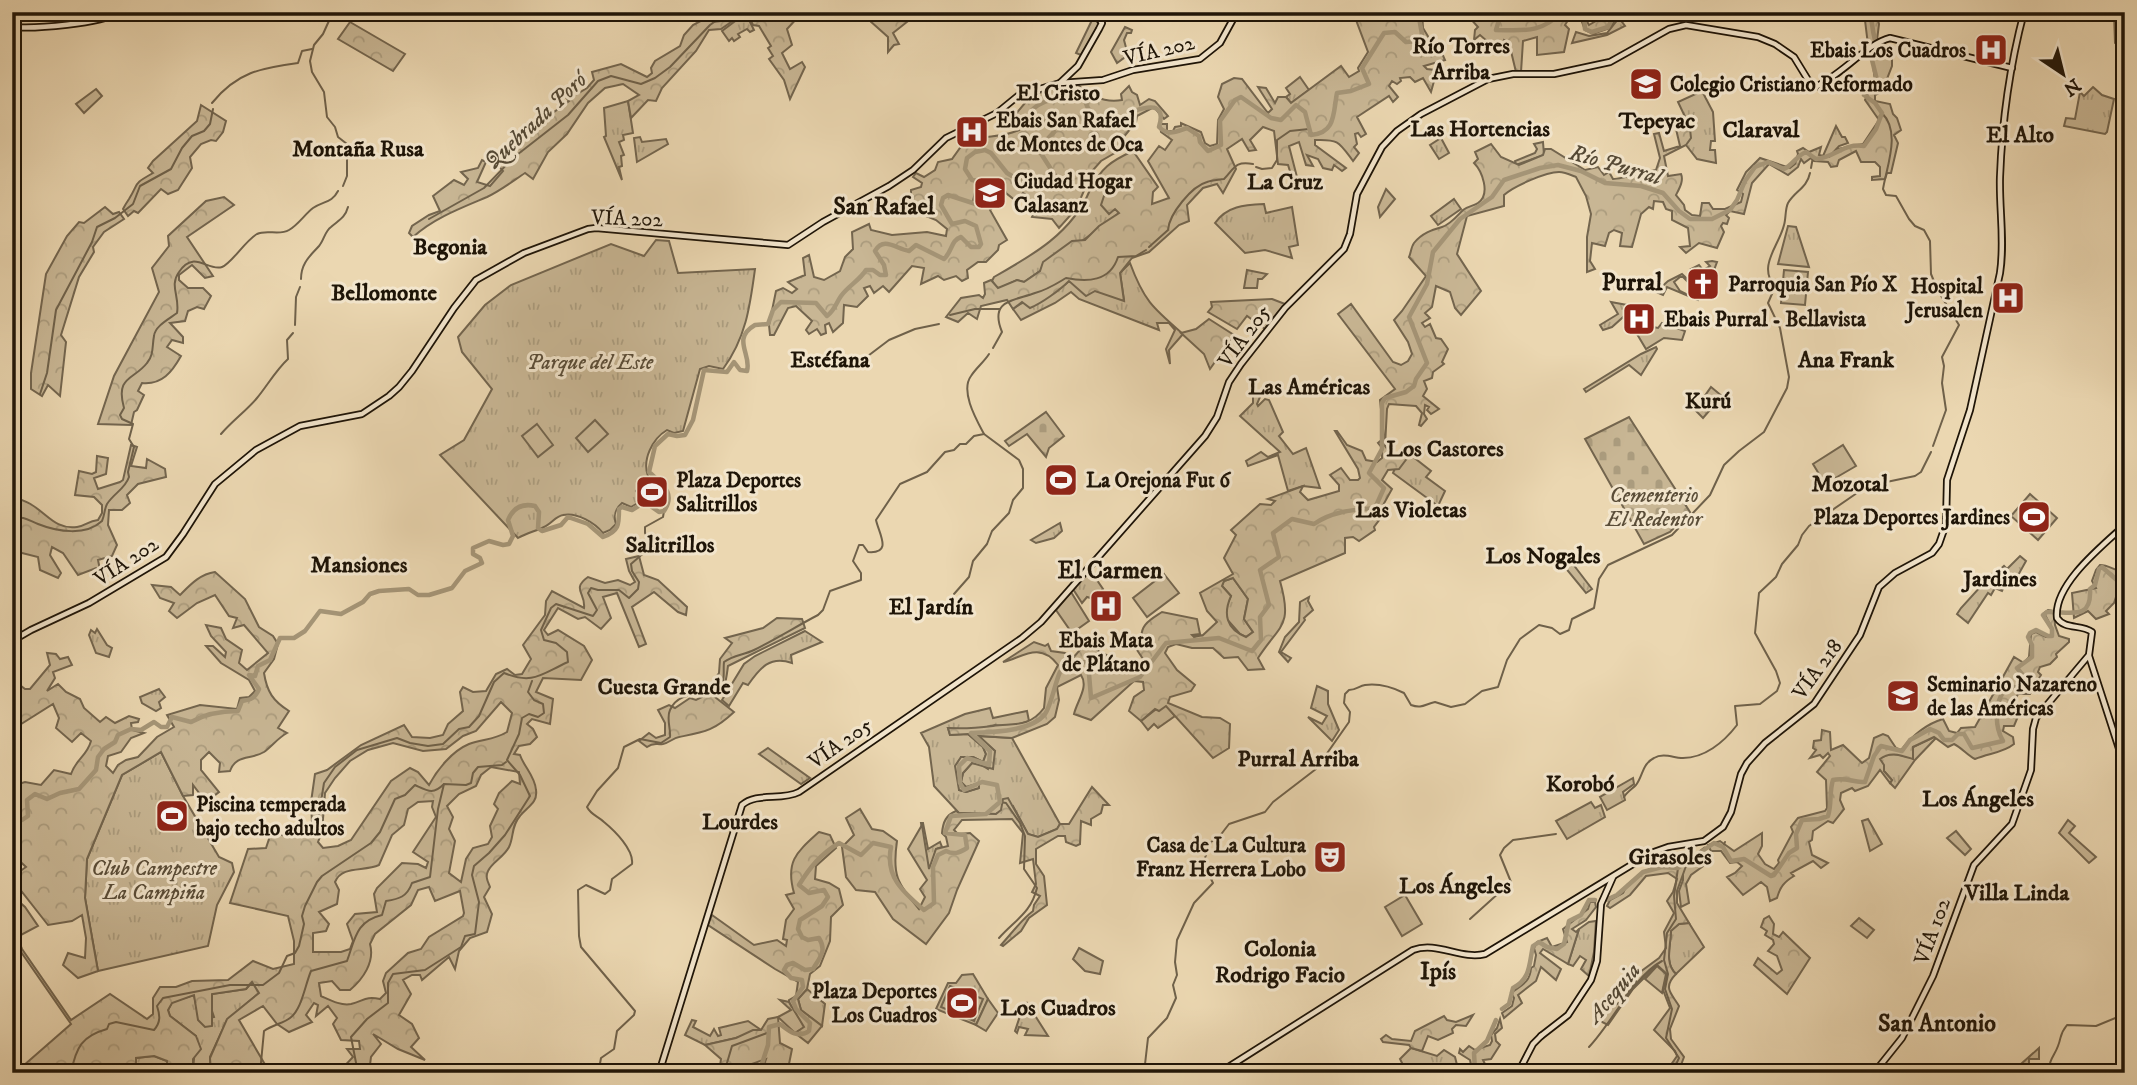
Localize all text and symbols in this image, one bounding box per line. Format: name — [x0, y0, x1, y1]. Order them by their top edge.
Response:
street label: VÍA 202 — [1120, 28, 1198, 72]
hospital icon: Ebais Los Cuadros — [1972, 31, 2010, 69]
district label: Río Torres Arriba — [1412, 32, 1510, 87]
place label: Ebais Los Cuadros — [1810, 38, 1966, 64]
north arrow — [2028, 38, 2098, 108]
water label: Quebrada Poró — [479, 64, 595, 176]
school or university icon: Colegio Cristiano Reformado — [1627, 65, 1665, 103]
place label: Colegio Cristiano Reformado — [1670, 72, 1913, 98]
text: N — [2059, 73, 2085, 101]
district label: El Cristo — [1016, 79, 1100, 108]
district label: Tepeyac — [1618, 107, 1695, 136]
place label: Ebais San Rafael de Montes de Oca — [996, 108, 1144, 158]
hospital icon: Ebais San Rafael de Montes de Oca — [953, 113, 991, 151]
district label: Las Hortencias — [1410, 115, 1550, 144]
district label: Claraval — [1722, 116, 1801, 145]
district label: El Alto — [1986, 121, 2054, 150]
district label: Montaña Rusa — [292, 135, 425, 164]
water label: Río Purral — [1565, 138, 1667, 193]
district label: La Cruz — [1247, 168, 1324, 197]
place label: Ciudad Hogar Calasanz — [1014, 169, 1133, 219]
school or university icon: Ciudad Hogar Calasanz — [971, 174, 1009, 212]
district label: San Rafael — [833, 192, 936, 222]
street label: VÍA 202 — [590, 203, 664, 233]
district label: Begonia — [413, 233, 488, 262]
church icon: Parroquia San Pío X — [1684, 265, 1722, 303]
district label: Purral — [1602, 268, 1663, 298]
place label: Parroquia San Pío X — [1728, 272, 1898, 298]
place label: Hospital Jerusalen — [1905, 274, 1984, 324]
district label: Bellomonte — [331, 279, 438, 308]
hospital icon: Hospital Jerusalen — [1989, 279, 2027, 317]
street label: VÍA 205 — [1211, 299, 1277, 374]
hospital icon: Ebais Purral - Bellavista — [1620, 300, 1658, 338]
place label: Ebais Purral - Bellavista — [1664, 307, 1867, 333]
district label: Estéfana — [790, 346, 871, 375]
district label: Ana Frank — [1797, 346, 1895, 375]
park label: Parque del Este — [527, 350, 654, 377]
district label: Las Américas — [1248, 373, 1370, 402]
district label: Kurú — [1685, 387, 1731, 416]
district label: Los Castores — [1386, 435, 1504, 464]
sports icon: La Orejona Fut 6 — [1042, 461, 1080, 499]
place label: Plaza Deportes Salitrillos — [676, 468, 801, 518]
place label: La Orejona Fut 6 — [1086, 468, 1231, 495]
district label: Mozotal — [1811, 470, 1890, 499]
sports icon: Plaza Deportes Salitrillos — [633, 473, 671, 511]
park label: Cementerio El Redentor — [1605, 483, 1703, 533]
district label: Las Violetas — [1355, 496, 1467, 525]
sports icon: Plaza Deportes Jardines — [2015, 498, 2053, 536]
place label: Plaza Deportes Jardines — [1813, 505, 2010, 531]
street label: VÍA 202 — [87, 529, 164, 593]
district label: Salitrillos — [625, 531, 715, 560]
district label: Los Nogales — [1486, 542, 1601, 571]
district label: Mansiones — [311, 551, 408, 580]
district label: El Carmen — [1058, 556, 1163, 586]
district label: Jardines — [1960, 565, 2037, 594]
hospital icon: Ebais Mata de Plátano — [1087, 587, 1125, 625]
district label: El Jardín — [889, 593, 974, 622]
place label: Ebais Mata de Plátano — [1059, 628, 1154, 678]
street label: VÍA 218 — [1785, 633, 1848, 706]
place label: Seminario Nazareno de las Américas — [1927, 672, 2097, 722]
district label: Cuesta Grande — [597, 673, 731, 702]
school or university icon: Seminario Nazareno de las Américas — [1884, 677, 1922, 715]
street label: VÍA 205 — [802, 711, 877, 776]
district label: Purral Arriba — [1237, 745, 1360, 774]
district label: Korobó — [1546, 770, 1614, 799]
district label: Los Ángeles — [1922, 785, 2034, 814]
place label: Piscina temperada bajo techo adultos — [195, 792, 347, 843]
sports icon: Piscina temperada bajo techo adultos — [153, 797, 191, 835]
district label: Lourdes — [702, 808, 778, 837]
place label: Casa de La Cultura Franz Herrera Lobo — [1136, 833, 1307, 883]
theatre icon: Casa de La Cultura Franz Herrera Lobo — [1311, 838, 1349, 876]
district label: Girasoles — [1628, 843, 1712, 872]
park label: Club Campestre La Campiña — [91, 856, 218, 906]
district label: Los Ángeles — [1399, 872, 1511, 901]
district label: Villa Linda — [1964, 879, 2070, 908]
street label: VÍA 102 — [1907, 893, 1957, 969]
district label: Colonia Rodrigo Facio — [1215, 935, 1345, 990]
district label: Ipís — [1420, 957, 1456, 987]
water label: Acequia — [1579, 957, 1648, 1031]
place label: Plaza Deportes Los Cuadros — [812, 979, 937, 1029]
sports icon: Plaza Deportes Los Cuadros — [943, 984, 981, 1022]
district label: Los Cuadros — [1000, 994, 1116, 1023]
district label: San Antonio — [1878, 1009, 1996, 1039]

